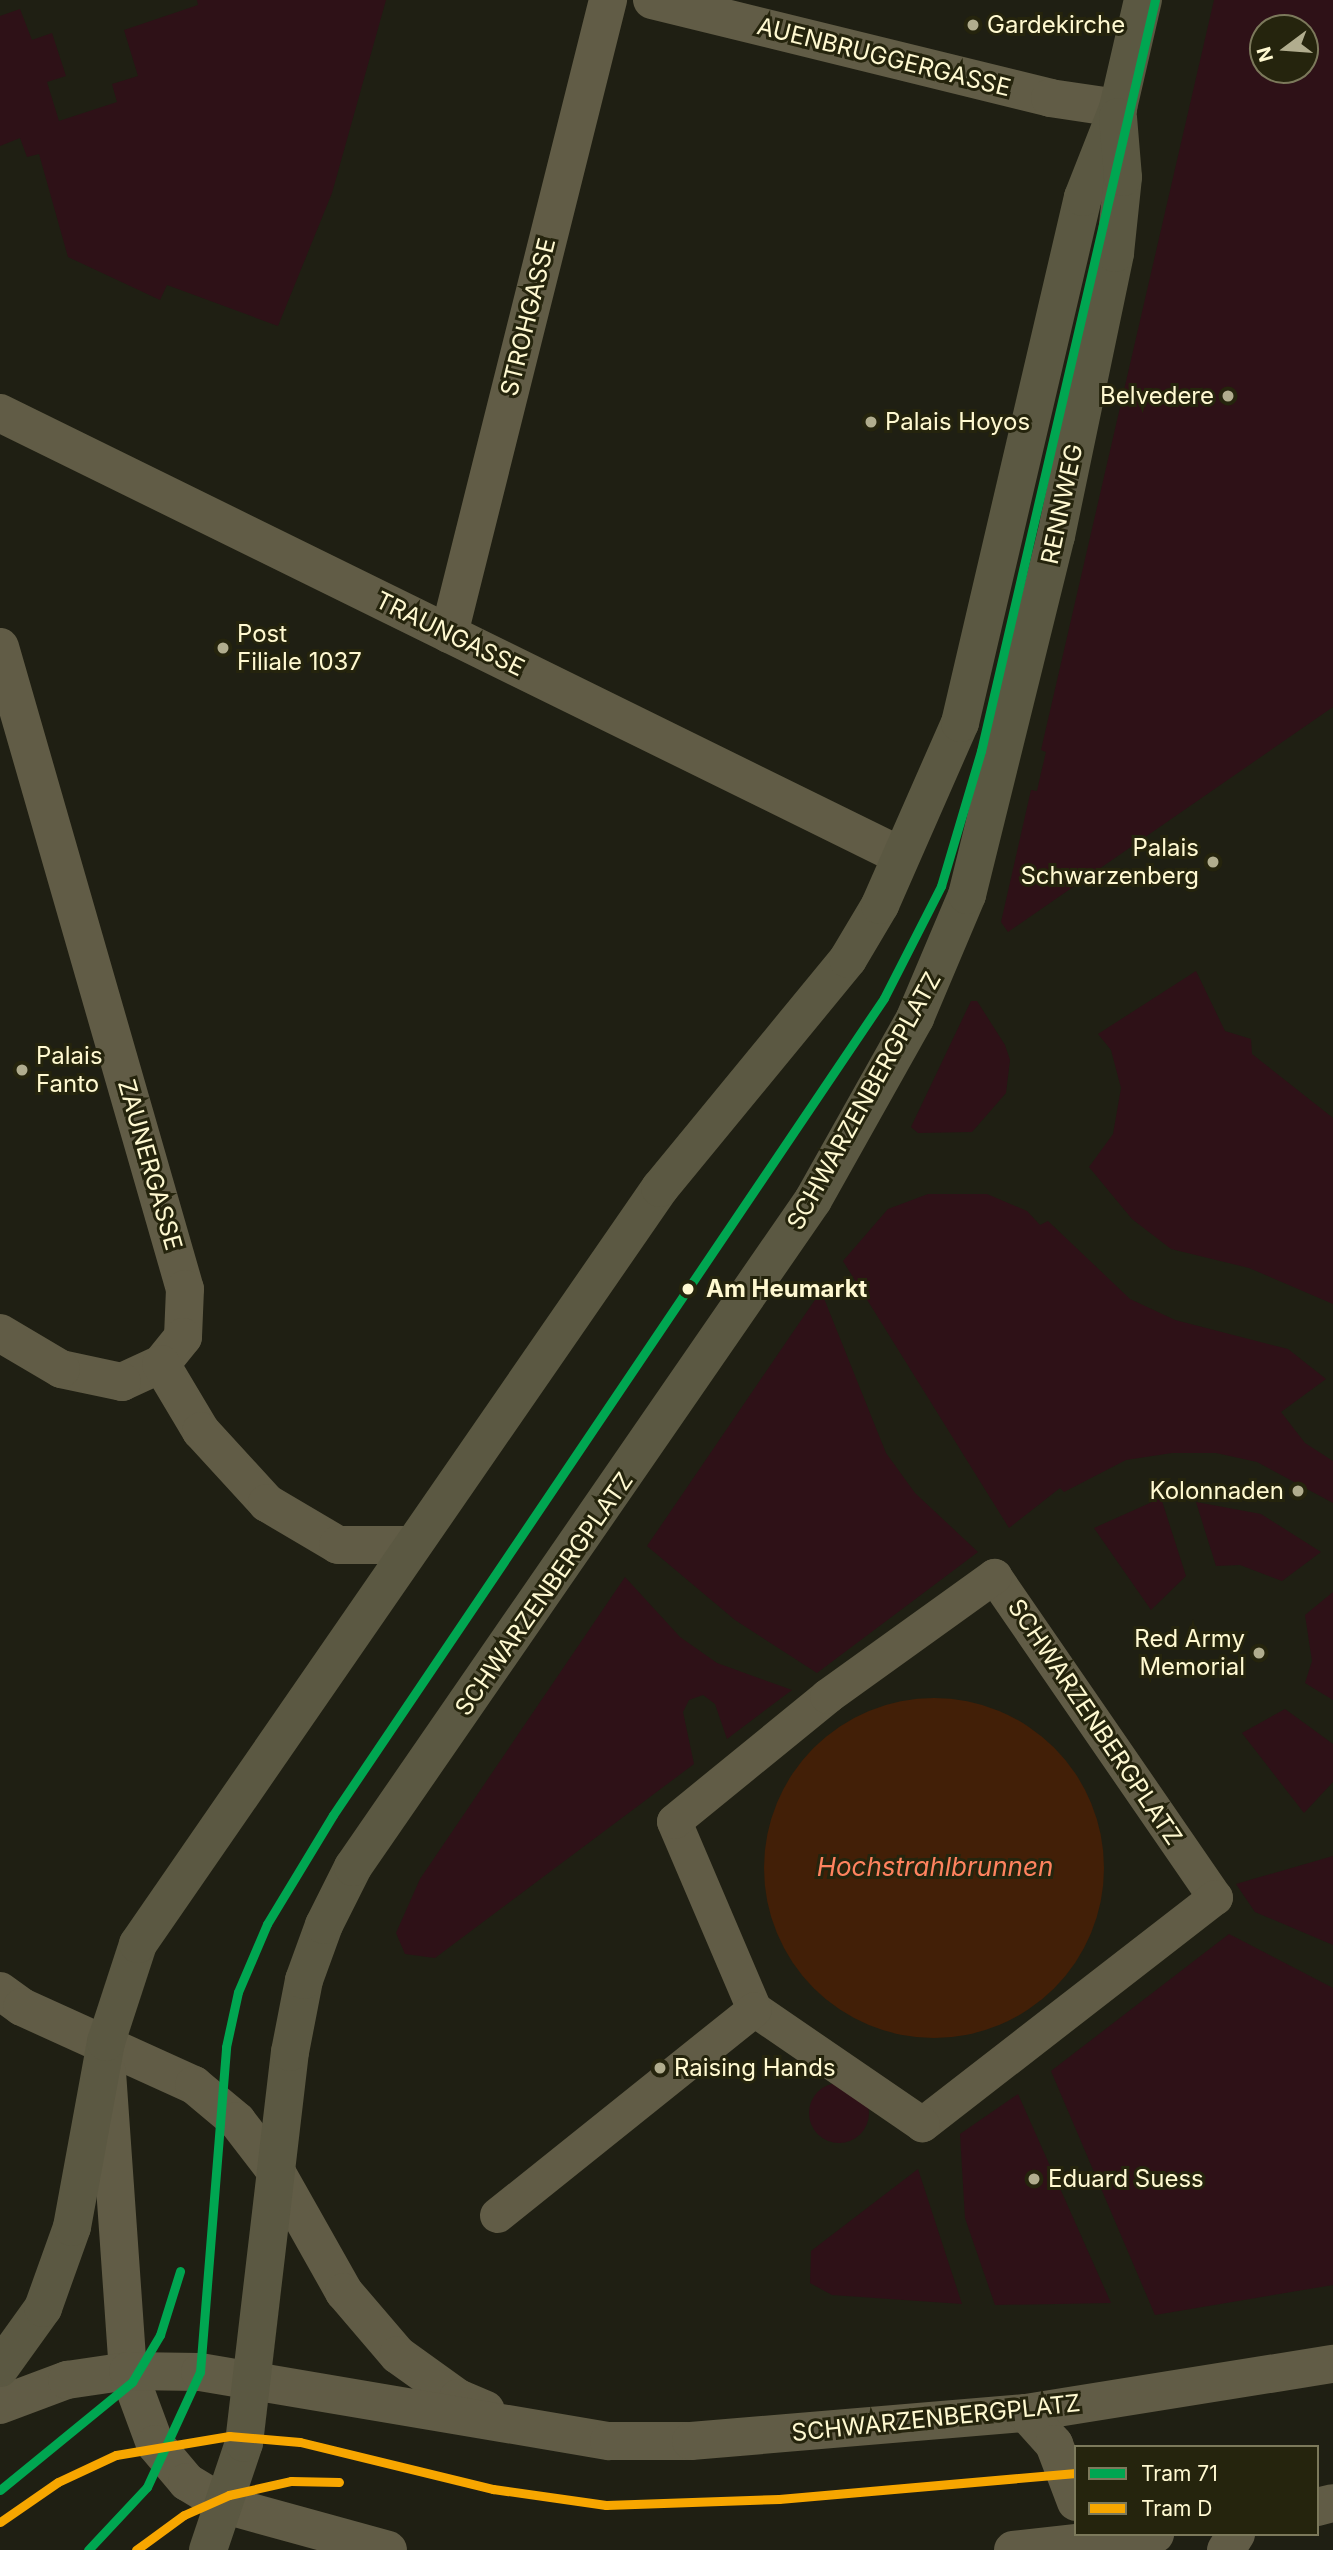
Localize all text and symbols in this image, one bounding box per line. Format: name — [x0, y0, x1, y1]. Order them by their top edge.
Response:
place label: Gardekirche — [987, 11, 1125, 39]
street label: AUENBRUGGERGASSE — [754, 12, 1014, 102]
north arrow — [1249, 14, 1319, 84]
marker: Gardekirche — [965, 17, 981, 33]
text: N — [1252, 44, 1278, 65]
street label: STROHGASSE — [494, 235, 562, 399]
place label: Belvedere — [1100, 382, 1214, 410]
marker: Belvedere — [1220, 388, 1236, 404]
place label: Palais Hoyos — [885, 408, 1030, 436]
marker: Palais Hoyos — [863, 414, 879, 430]
street label: RENNWEG — [1035, 441, 1089, 567]
street label: TRAUNGASSE — [371, 586, 529, 682]
place label: Post Filiale 1037 — [237, 620, 362, 676]
marker: Post Filiale 1037 — [215, 640, 231, 656]
place label: Palais Schwarzenberg — [1020, 834, 1199, 890]
marker: Palais Schwarzenberg — [1205, 854, 1221, 870]
street label: SCHWARZENBERGPLATZ — [781, 967, 947, 1235]
place label: Palais Fanto — [36, 1042, 103, 1098]
marker: Palais Fanto — [14, 1062, 30, 1078]
street label: ZAUNERGASSE — [112, 1076, 188, 1254]
place label: Am Heumarkt — [706, 1275, 867, 1303]
marker: Am Heumarkt — [677, 1278, 699, 1300]
street label: SCHWARZENBERGPLATZ — [449, 1467, 639, 1721]
place label: Kolonnaden — [1150, 1477, 1284, 1505]
marker: Kolonnaden — [1290, 1483, 1306, 1499]
street label: SCHWARZENBERGPLATZ — [1002, 1594, 1188, 1850]
place label: Red Army Memorial — [1134, 1625, 1245, 1681]
marker: Red Army Memorial — [1251, 1645, 1267, 1661]
water label: Hochstrahlbrunnen — [817, 1851, 1053, 1883]
place label: Raising Hands — [674, 2054, 836, 2082]
marker: Raising Hands — [652, 2060, 668, 2076]
place label: Eduard Suess — [1048, 2165, 1204, 2193]
marker: Eduard Suess — [1026, 2171, 1042, 2187]
street label: SCHWARZENBERGPLATZ — [790, 2389, 1082, 2447]
legend — [1074, 2445, 1319, 2536]
text: Tram 71 — [1141, 2461, 1218, 2486]
text: Tram D — [1141, 2496, 1213, 2521]

